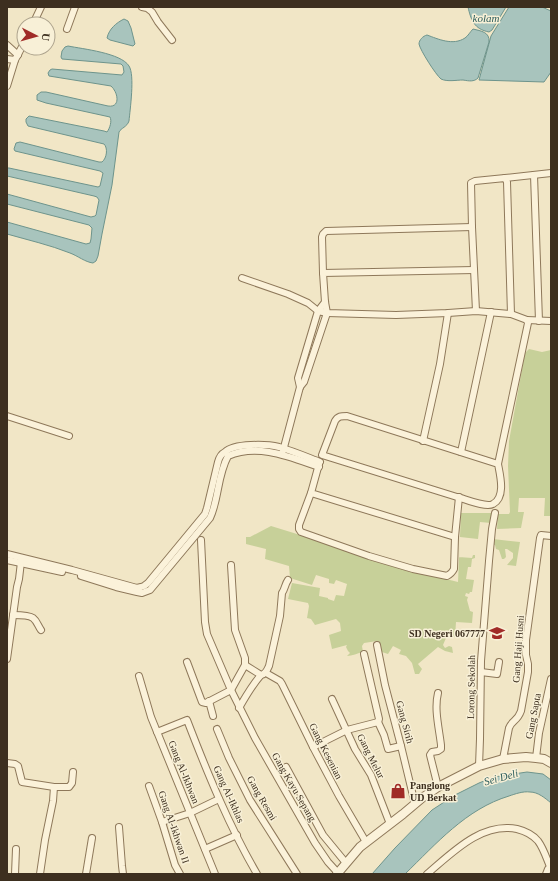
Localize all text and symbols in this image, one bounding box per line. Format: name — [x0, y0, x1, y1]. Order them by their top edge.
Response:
water label: kolam — [473, 12, 499, 24]
north arrow — [16, 16, 56, 56]
text: U — [40, 32, 52, 42]
street label: Gang Haji Husni — [510, 615, 526, 683]
school or university icon: SD Negeri 067777 — [488, 624, 506, 642]
place label: SD Negeri 067777 — [409, 628, 485, 639]
street label: Lorong Sekolah — [465, 655, 477, 719]
street label: Gang Sapta — [523, 692, 543, 740]
street label: Gang Sirih — [394, 700, 416, 744]
street label: Gang Kesenian — [307, 721, 345, 781]
street label: Gang Melur — [355, 732, 387, 781]
street label: Gang Al-Ikhwan — [166, 739, 202, 805]
street label: Gang Kayu Sepang — [270, 751, 318, 823]
street label: Gang Al-Ikhlas — [211, 764, 247, 824]
water label: Sei Deli — [482, 767, 520, 787]
street label: Gang Resmi — [245, 774, 279, 822]
place label: Panglong UD Berkat — [410, 780, 457, 803]
shop icon: Panglong UD Berkat — [389, 782, 407, 800]
street label: Gang Al-Ikhwan II — [156, 789, 192, 865]

